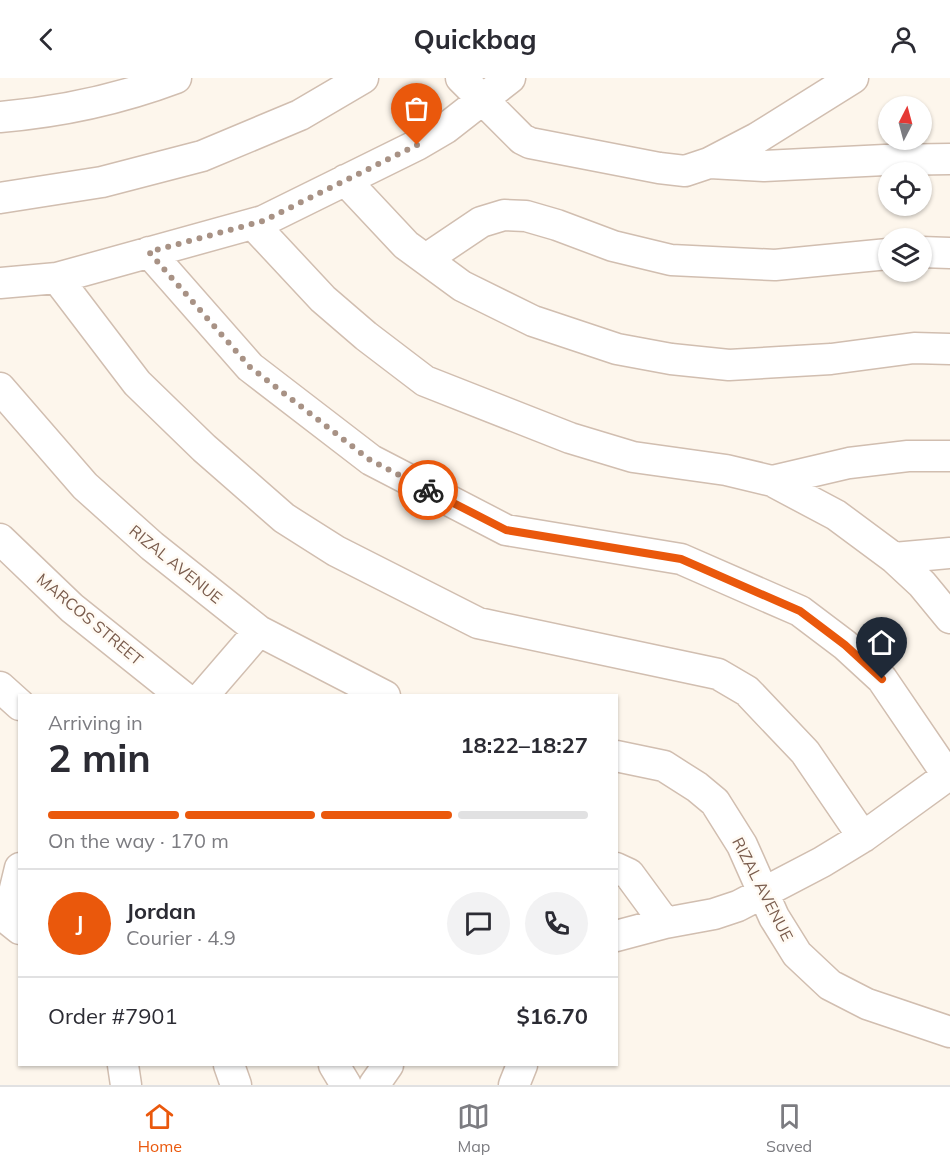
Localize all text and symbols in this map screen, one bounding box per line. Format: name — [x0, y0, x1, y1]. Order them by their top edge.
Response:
text: Quickbag — [413, 22, 537, 56]
icon: back — [30, 23, 63, 56]
icon: person — [887, 23, 920, 56]
pin — [391, 83, 442, 145]
icon: bag — [400, 92, 433, 125]
north arrow — [878, 96, 932, 150]
map controls — [878, 96, 932, 282]
button: locate — [878, 162, 932, 216]
button: layers — [878, 228, 932, 282]
courier — [398, 460, 458, 520]
icon: bike — [412, 474, 445, 507]
street label: RIZAL AVENUE — [126, 520, 226, 608]
street label: MARCOS STREET — [33, 569, 147, 669]
pin — [856, 617, 907, 679]
icon: home — [865, 626, 898, 659]
text: Arriving in — [48, 710, 143, 735]
text: 18:22–18:27 — [460, 731, 588, 759]
text: 2 min — [48, 733, 151, 782]
text: On the way · 170 m — [48, 828, 229, 853]
street label: RIZAL AVENUE — [728, 834, 798, 944]
button: chat — [447, 892, 510, 955]
button: phone — [525, 892, 588, 955]
text: Jordan — [126, 897, 196, 925]
text: J — [76, 909, 83, 937]
text: Courier · 4.9 — [126, 925, 236, 950]
text: Order #7901 — [48, 1002, 178, 1030]
text: $16.70 — [517, 1002, 588, 1030]
tab: Home — [138, 1100, 182, 1156]
tab: Map — [457, 1100, 490, 1156]
tab: Saved — [766, 1100, 812, 1156]

